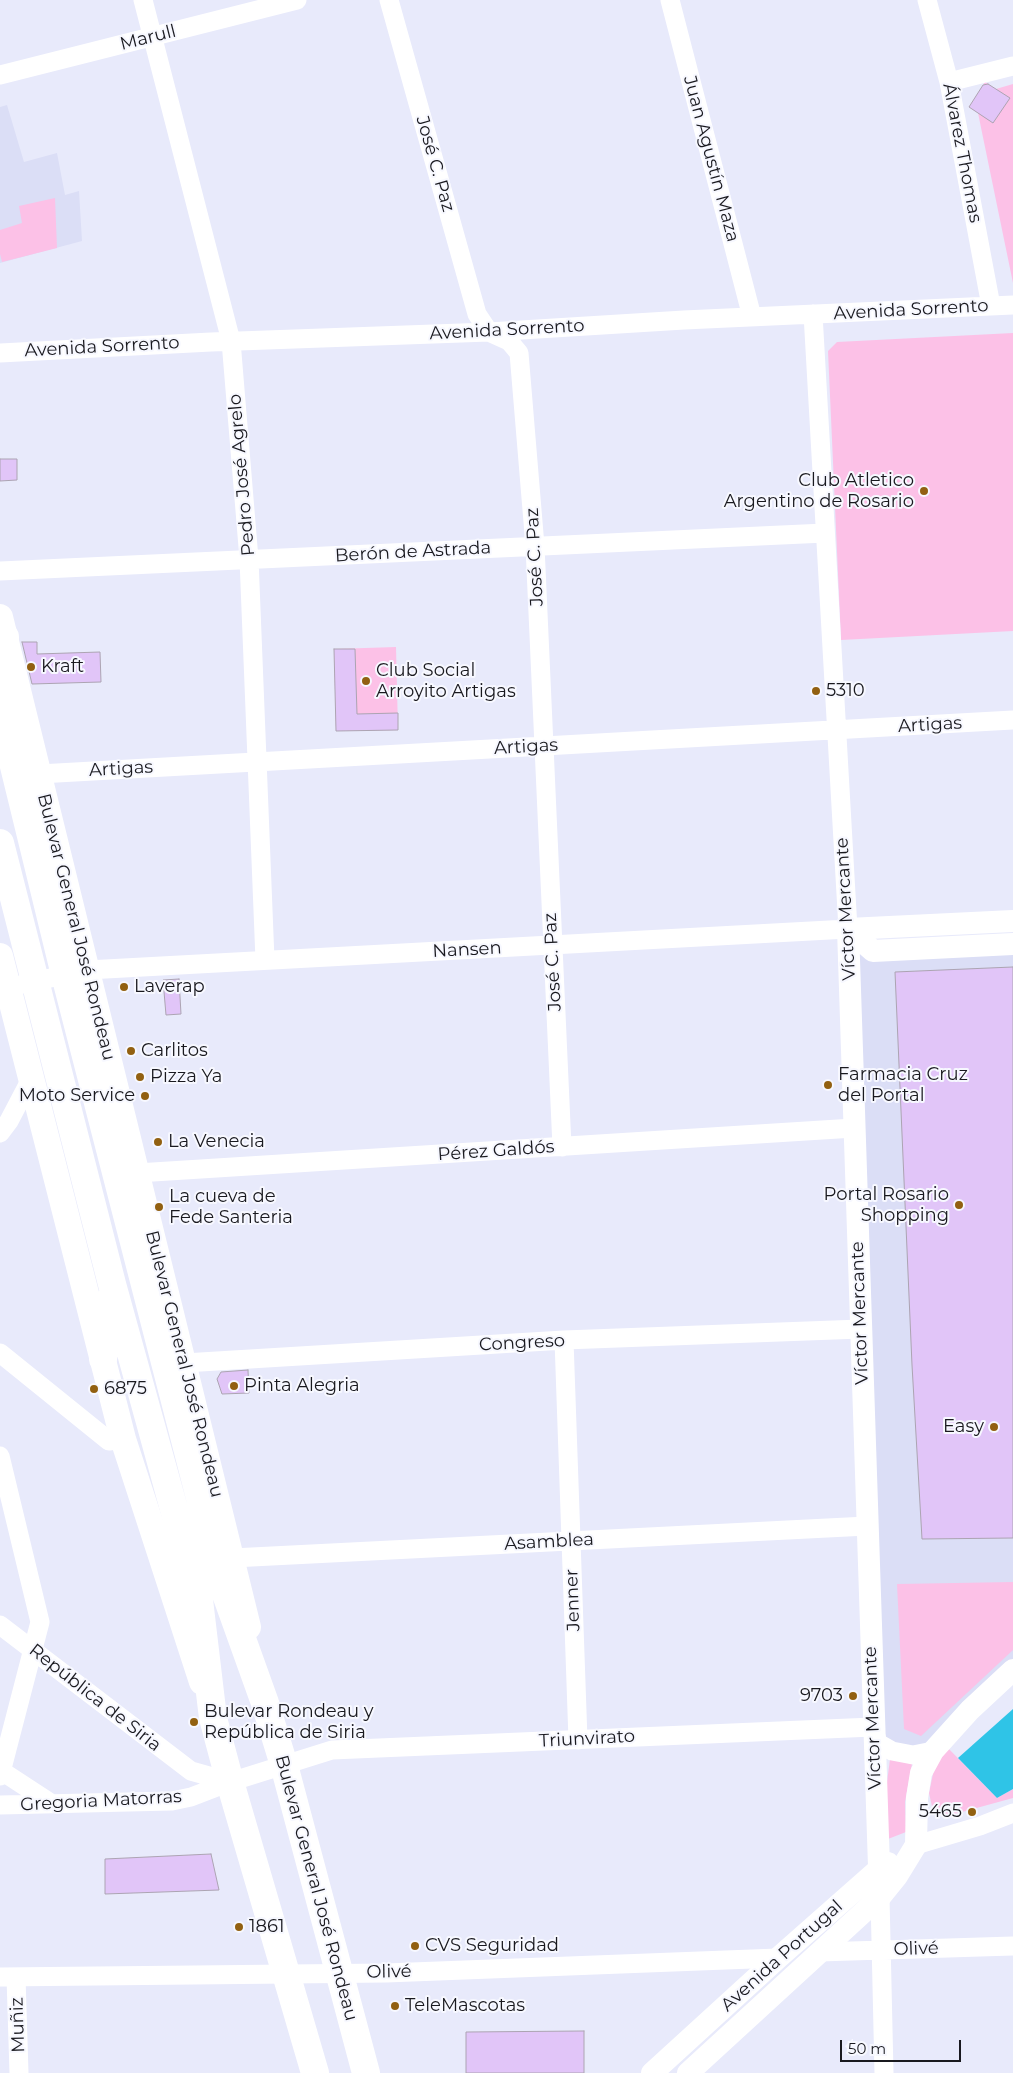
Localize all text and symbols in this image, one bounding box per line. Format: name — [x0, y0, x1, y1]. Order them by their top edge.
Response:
street label: Marull — [118, 21, 178, 55]
street label: Juan Agustín Maza — [678, 73, 744, 245]
street label: Álvarez Thomas — [938, 81, 986, 225]
street label: José C. Paz — [411, 114, 459, 214]
street label: Avenida Sorrento — [833, 295, 989, 325]
street label: Avenida Sorrento — [429, 315, 585, 345]
street label: Avenida Sorrento — [24, 332, 180, 362]
street label: Pedro José Agrelo — [224, 393, 260, 557]
place label: Club Atletico Argentino de Rosario — [724, 470, 914, 512]
marker: Club Atletico Argentino de Rosario — [918, 485, 930, 497]
street label: José C. Paz — [522, 507, 548, 607]
street label: Berón de Astrada — [334, 537, 492, 567]
place label: Kraft — [41, 656, 84, 678]
place label: Club Social Arroyito Artigas — [376, 660, 516, 702]
marker: Kraft — [25, 661, 37, 673]
marker: Club Social Arroyito Artigas — [360, 675, 372, 687]
place label: 5310 — [826, 680, 865, 702]
marker: 5310 — [810, 685, 822, 697]
street label: Artigas — [897, 713, 963, 737]
street label: Artigas — [493, 735, 559, 759]
street label: Artigas — [88, 757, 154, 781]
street label: Bulevar General José Rondeau — [32, 791, 120, 1063]
street label: Víctor Mercante — [831, 837, 861, 981]
street label: José C. Paz — [540, 912, 566, 1012]
street label: Nansen — [432, 937, 502, 963]
place label: Laverap — [134, 976, 205, 998]
marker: Laverap — [118, 981, 130, 993]
place label: Carlitos — [141, 1040, 208, 1062]
marker: Carlitos — [125, 1045, 137, 1057]
place label: Farmacia Cruz del Portal — [838, 1064, 968, 1106]
place label: Pizza Ya — [150, 1066, 222, 1088]
marker: Pizza Ya — [134, 1071, 146, 1083]
marker: Farmacia Cruz del Portal — [822, 1079, 834, 1091]
place label: Moto Service — [19, 1085, 135, 1107]
marker: Moto Service — [139, 1090, 151, 1102]
place label: La Venecia — [168, 1131, 265, 1153]
marker: La Venecia — [152, 1136, 164, 1148]
street label: Pérez Galdós — [437, 1136, 555, 1166]
place label: Portal Rosario Shopping — [823, 1184, 949, 1226]
place label: La cueva de Fede Santeria — [169, 1186, 293, 1228]
marker: Portal Rosario Shopping — [953, 1199, 965, 1211]
marker: La cueva de Fede Santeria — [153, 1201, 165, 1213]
street label: Bulevar General José Rondeau — [140, 1228, 228, 1500]
street label: Víctor Mercante — [847, 1241, 873, 1385]
street label: Congreso — [478, 1330, 566, 1356]
place label: Pinta Alegria — [244, 1375, 360, 1397]
place label: 6875 — [104, 1378, 147, 1400]
marker: Pinta Alegria — [228, 1380, 240, 1392]
marker: 6875 — [88, 1383, 100, 1395]
place label: Easy — [943, 1416, 984, 1438]
marker: Easy — [988, 1421, 1000, 1433]
street label: Asamblea — [504, 1529, 594, 1555]
street label: Jenner — [561, 1568, 585, 1632]
street label: República de Siria — [25, 1640, 165, 1756]
street label: Víctor Mercante — [860, 1646, 886, 1790]
place label: 9703 — [800, 1685, 843, 1707]
marker: 9703 — [847, 1690, 859, 1702]
place label: Bulevar Rondeau y República de Siria — [204, 1701, 374, 1744]
marker: Bulevar Rondeau y República de Siria — [188, 1716, 200, 1728]
street label: Triunvirato — [538, 1726, 636, 1752]
street label: Bulevar General José Rondeau — [270, 1753, 362, 2023]
street label: Gregoria Matorras — [20, 1786, 182, 1816]
place label: 5465 — [919, 1801, 962, 1823]
marker: 5465 — [966, 1806, 978, 1818]
street label: Avenida Portugal — [717, 1896, 847, 2016]
place label: 1861 — [249, 1916, 284, 1938]
marker: 1861 — [233, 1921, 245, 1933]
place label: CVS Seguridad — [425, 1935, 559, 1957]
street label: Olivé — [893, 1937, 939, 1961]
marker: CVS Seguridad — [409, 1940, 421, 1952]
street label: Olivé — [366, 1961, 412, 1983]
place label: TeleMascotas — [405, 1995, 525, 2017]
street label: Muñiz — [6, 1997, 30, 2053]
marker: TeleMascotas — [389, 2000, 401, 2012]
scale bar — [843, 2030, 964, 2062]
text: 50 m — [848, 2039, 886, 2058]

